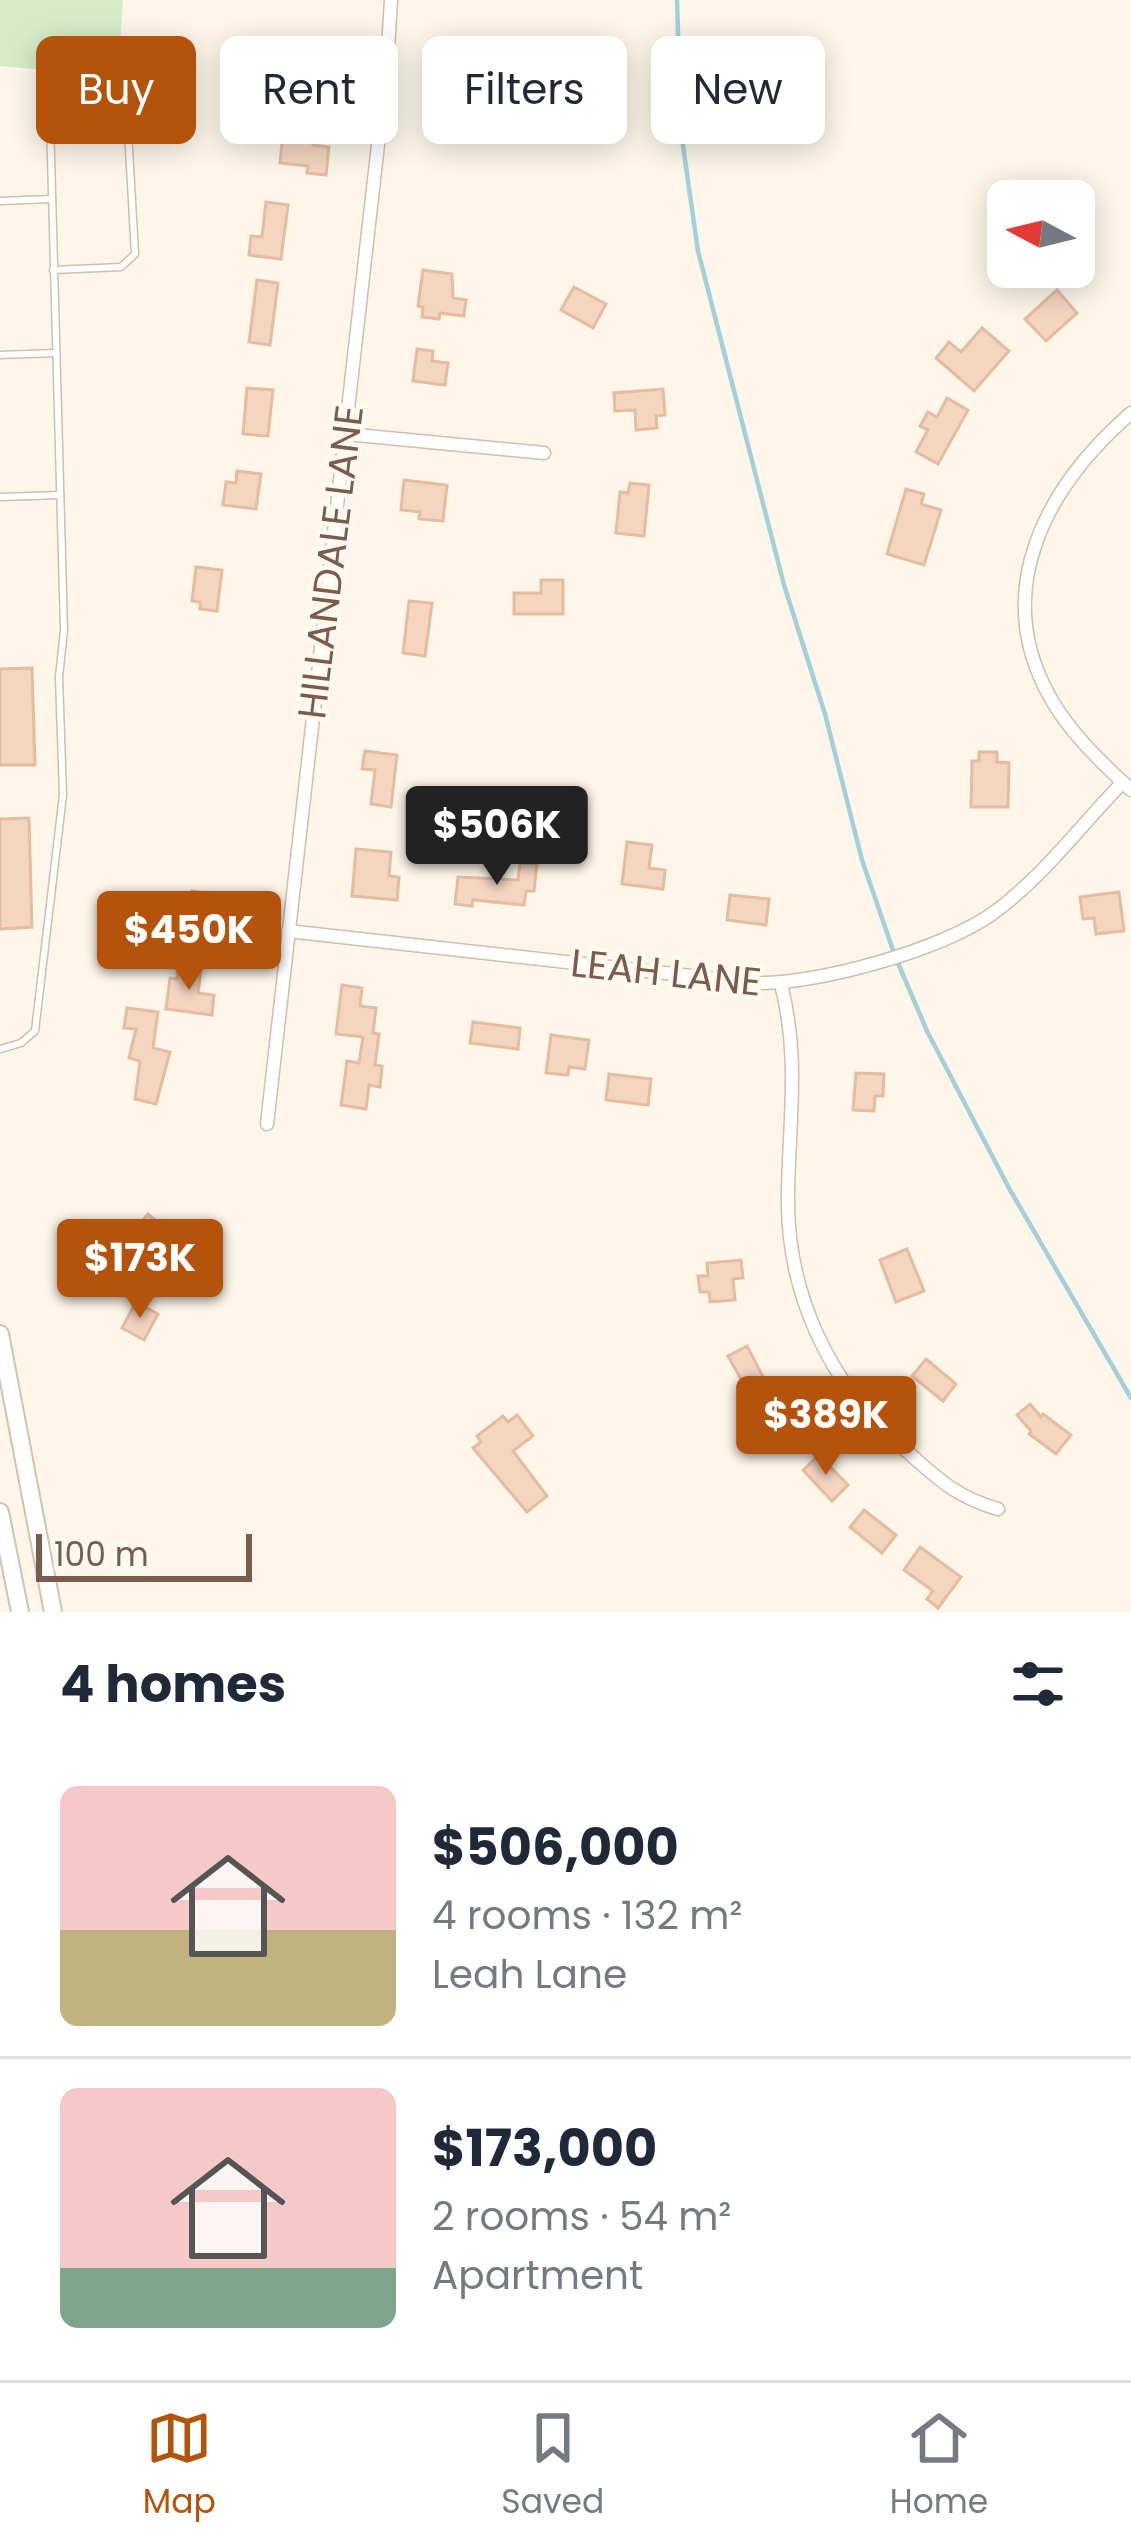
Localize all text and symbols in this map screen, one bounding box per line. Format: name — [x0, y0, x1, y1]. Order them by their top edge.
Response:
chip: Buy — [36, 36, 196, 144]
chip: Rent — [220, 36, 398, 144]
chip: Filters — [422, 36, 627, 144]
chip: New — [651, 36, 825, 144]
north arrow — [987, 180, 1095, 288]
map controls — [987, 180, 1095, 288]
street label: HILLANDALE LANE — [284, 402, 377, 722]
pin: $506K — [413, 786, 581, 888]
text: $506K — [433, 797, 561, 852]
pin: $450K — [105, 891, 273, 993]
text: $450K — [124, 902, 254, 957]
street label: LEAH LANE — [568, 935, 764, 1010]
pin: $173K — [56, 1219, 224, 1321]
text: $173K — [84, 1230, 196, 1285]
pin: $389K — [742, 1376, 910, 1478]
text: $389K — [763, 1387, 889, 1442]
scale bar — [36, 1528, 252, 1581]
text: 100 m — [54, 1531, 149, 1578]
text: 4 homes — [60, 1648, 286, 1720]
icon: filters — [1005, 1651, 1071, 1717]
text: $506,000 — [432, 1811, 679, 1883]
icon: home — [156, 1834, 300, 1978]
text: 4 rooms · 132 m² — [432, 1888, 742, 1943]
text: Leah Lane — [432, 1947, 627, 2002]
text: $173,000 — [432, 2112, 657, 2184]
icon: home — [156, 2136, 300, 2280]
text: 2 rooms · 54 m² — [432, 2189, 731, 2244]
text: Apartment — [432, 2248, 643, 2303]
tab: Map — [143, 2405, 216, 2527]
tab: Saved — [501, 2405, 604, 2527]
tab: Home — [890, 2405, 988, 2527]

